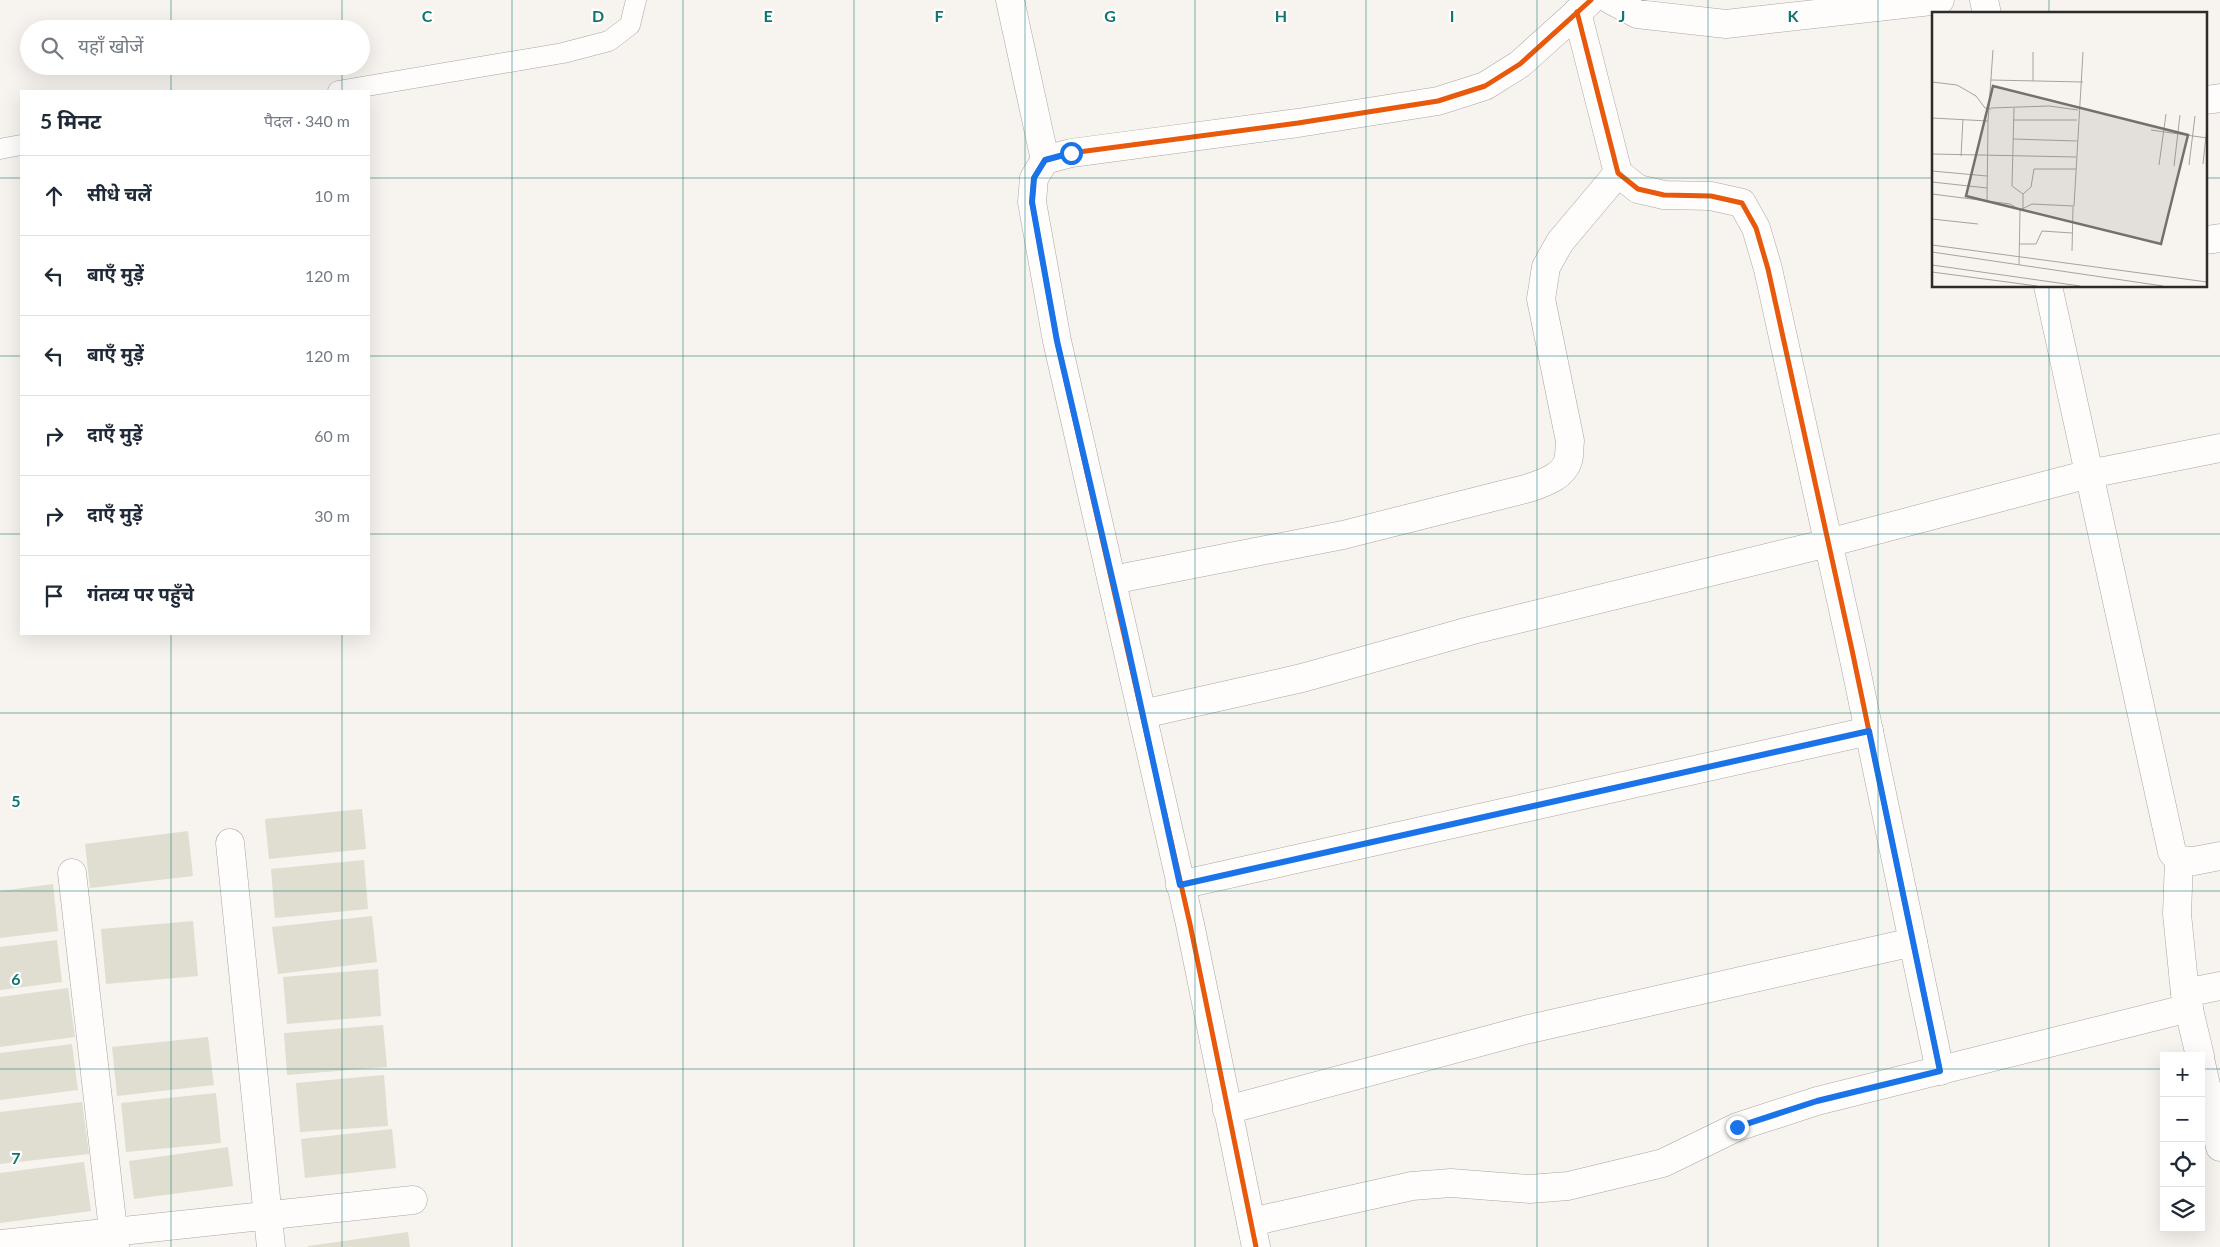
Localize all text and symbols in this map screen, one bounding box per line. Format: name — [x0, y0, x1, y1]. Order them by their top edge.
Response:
text: C — [422, 6, 433, 25]
text: D — [592, 6, 604, 25]
text: E — [763, 6, 773, 25]
text: F — [934, 6, 944, 25]
text: G — [1104, 6, 1116, 25]
text: H — [1275, 6, 1287, 25]
text: I — [1450, 6, 1454, 25]
text: J — [1619, 6, 1625, 25]
text: K — [1788, 6, 1800, 25]
inset map — [1932, 12, 2208, 288]
search box — [20, 20, 370, 75]
icon: search — [38, 34, 66, 62]
text: यहाँ खोजें — [78, 34, 143, 57]
text: 5 मिनट — [40, 108, 101, 133]
text: पैदल · 340 m — [264, 111, 350, 130]
route start — [1060, 142, 1083, 165]
icon: ahead — [40, 182, 68, 210]
text: सीधे चलें — [87, 182, 152, 205]
text: 10 m — [314, 186, 350, 205]
icon: left — [40, 262, 68, 290]
text: बाएँ मुड़ें — [87, 262, 144, 285]
text: 120 m — [305, 266, 350, 285]
icon: left — [40, 342, 68, 370]
text: बाएँ मुड़ें — [87, 342, 144, 365]
text: 120 m — [305, 346, 350, 365]
icon: right — [40, 422, 68, 450]
text: दाएँ मुड़ें — [87, 422, 143, 445]
text: 60 m — [314, 426, 350, 445]
icon: right — [40, 502, 68, 530]
text: दाएँ मुड़ें — [87, 502, 143, 525]
text: 30 m — [314, 506, 350, 525]
icon: arrive — [40, 582, 68, 610]
text: गंतव्य पर पहुँचे — [87, 582, 194, 605]
text: 5 — [11, 791, 21, 810]
text: 6 — [11, 969, 21, 988]
map controls — [2160, 1052, 2205, 1232]
button: + — [2160, 1052, 2205, 1097]
button: − — [2160, 1097, 2205, 1142]
route end — [1726, 1116, 1749, 1139]
button: locate — [2160, 1142, 2205, 1187]
text: 7 — [11, 1148, 21, 1167]
button: layers — [2160, 1187, 2205, 1232]

